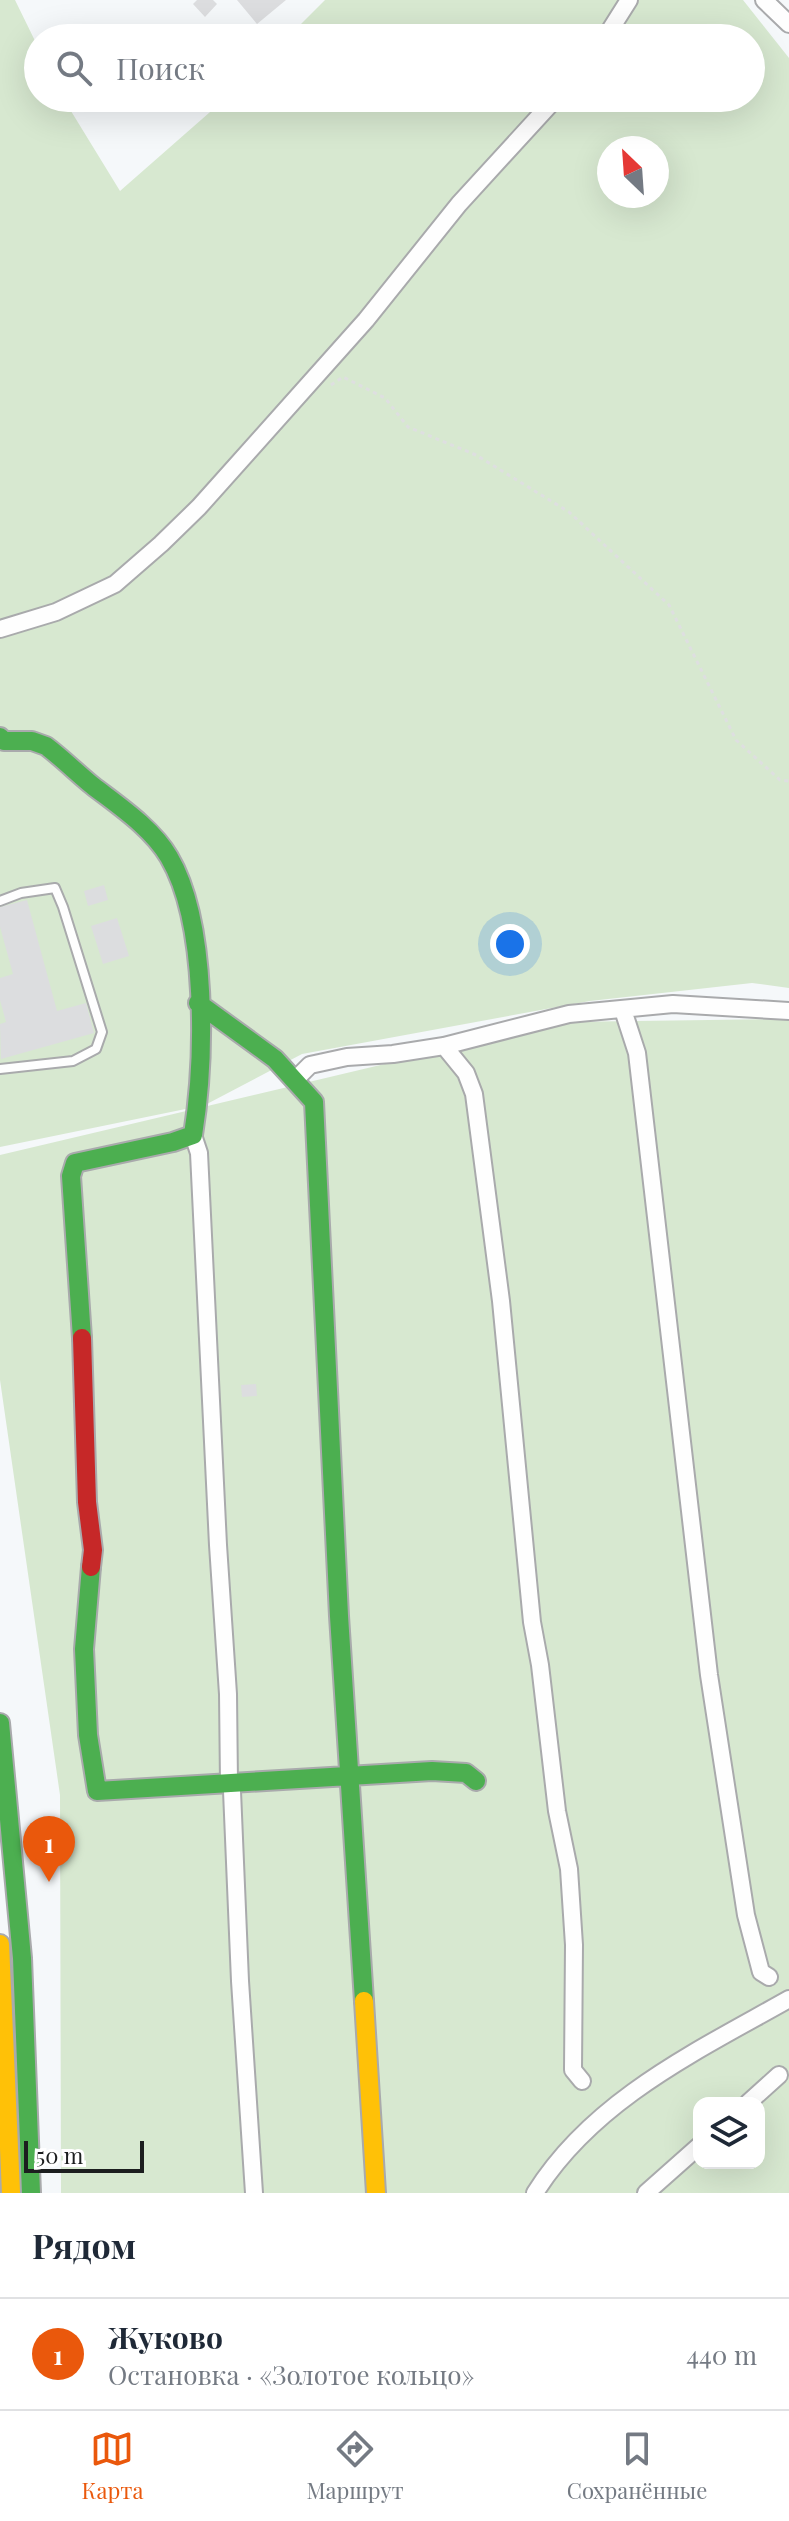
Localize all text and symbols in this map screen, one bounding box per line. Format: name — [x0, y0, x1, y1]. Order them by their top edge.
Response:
search box — [24, 24, 765, 112]
icon: search — [52, 46, 96, 90]
text: Поиск — [116, 48, 205, 88]
north arrow — [597, 136, 669, 208]
your location — [490, 924, 530, 964]
pin: 1 — [23, 1816, 75, 1882]
map controls — [693, 2097, 765, 2169]
button: layers — [693, 2097, 765, 2169]
scale bar — [24, 2137, 144, 2173]
text: 50 m — [36, 2140, 83, 2170]
text: Рядом — [32, 2222, 136, 2268]
text: Жуково — [108, 2317, 223, 2357]
text: 1 — [53, 2337, 63, 2372]
text: 440 m — [686, 2337, 757, 2372]
text: Остановка · «Золотое кольцо» — [108, 2357, 475, 2392]
tab: Карта — [82, 2427, 143, 2505]
tab: Маршрут — [307, 2427, 404, 2505]
tab: Сохранённые — [567, 2427, 707, 2505]

